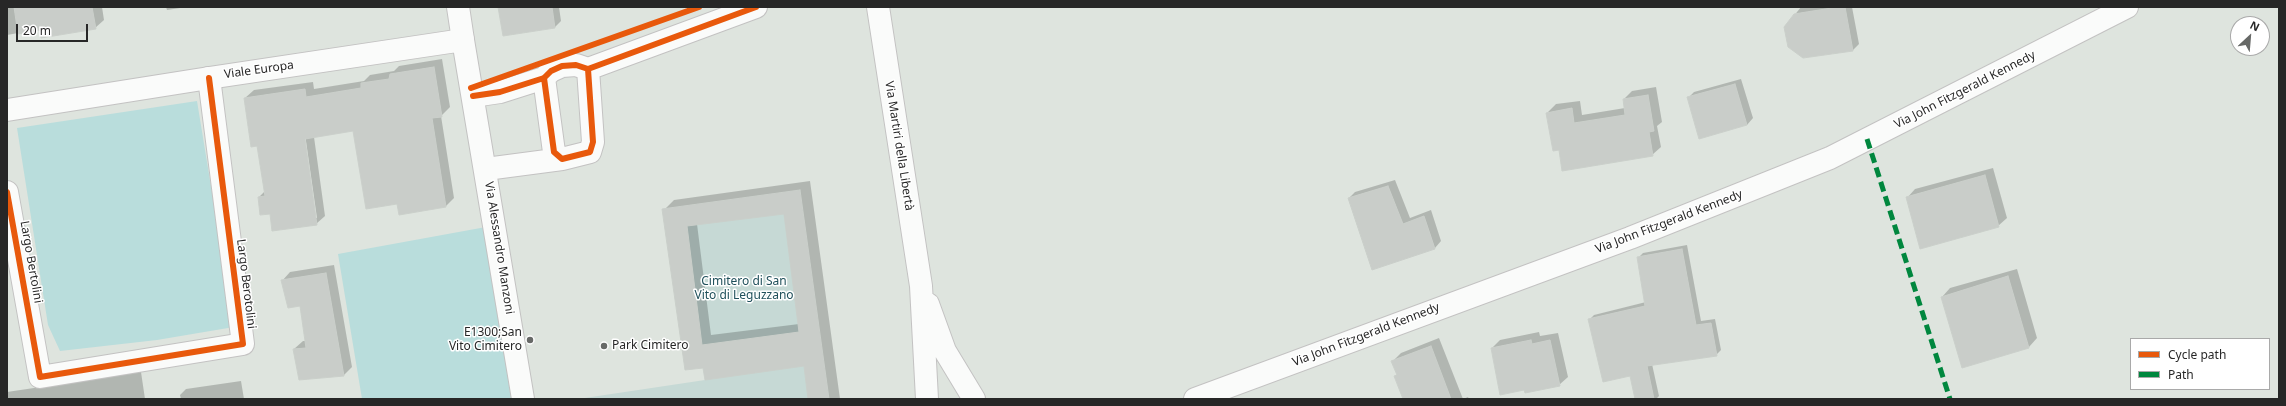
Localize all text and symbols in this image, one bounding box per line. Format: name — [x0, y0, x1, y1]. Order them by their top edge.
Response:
scale bar — [18, 16, 90, 42]
north arrow — [2230, 16, 2270, 56]
text: N — [2248, 17, 2262, 34]
text: 20 m — [23, 22, 51, 39]
street label: Via John Fitzgerald Kennedy — [1892, 48, 2038, 132]
street label: Viale Europa — [223, 58, 295, 82]
street label: Via Martiri della Libertà — [882, 80, 916, 212]
street label: Via Alessandro Manzoni — [481, 181, 517, 315]
street label: Via John Fitzgerald Kennedy — [1593, 187, 1745, 257]
street label: Largo Bertolini — [17, 220, 45, 304]
street label: Largo Berotolini — [233, 238, 259, 330]
park label: Cimitero di San Vito di Leguzzano — [694, 275, 794, 303]
street label: Via John Fitzgerald Kennedy — [1290, 300, 1442, 370]
place label: E1300;San Vito Cimitero — [449, 326, 522, 354]
marker: E1300;San Vito Cimitero — [525, 335, 535, 345]
legend — [2130, 338, 2270, 390]
place label: Park Cimitero — [612, 339, 689, 353]
marker: Park Cimitero — [599, 341, 609, 351]
text: Cycle path — [2168, 346, 2226, 363]
text: Path — [2168, 366, 2194, 383]

